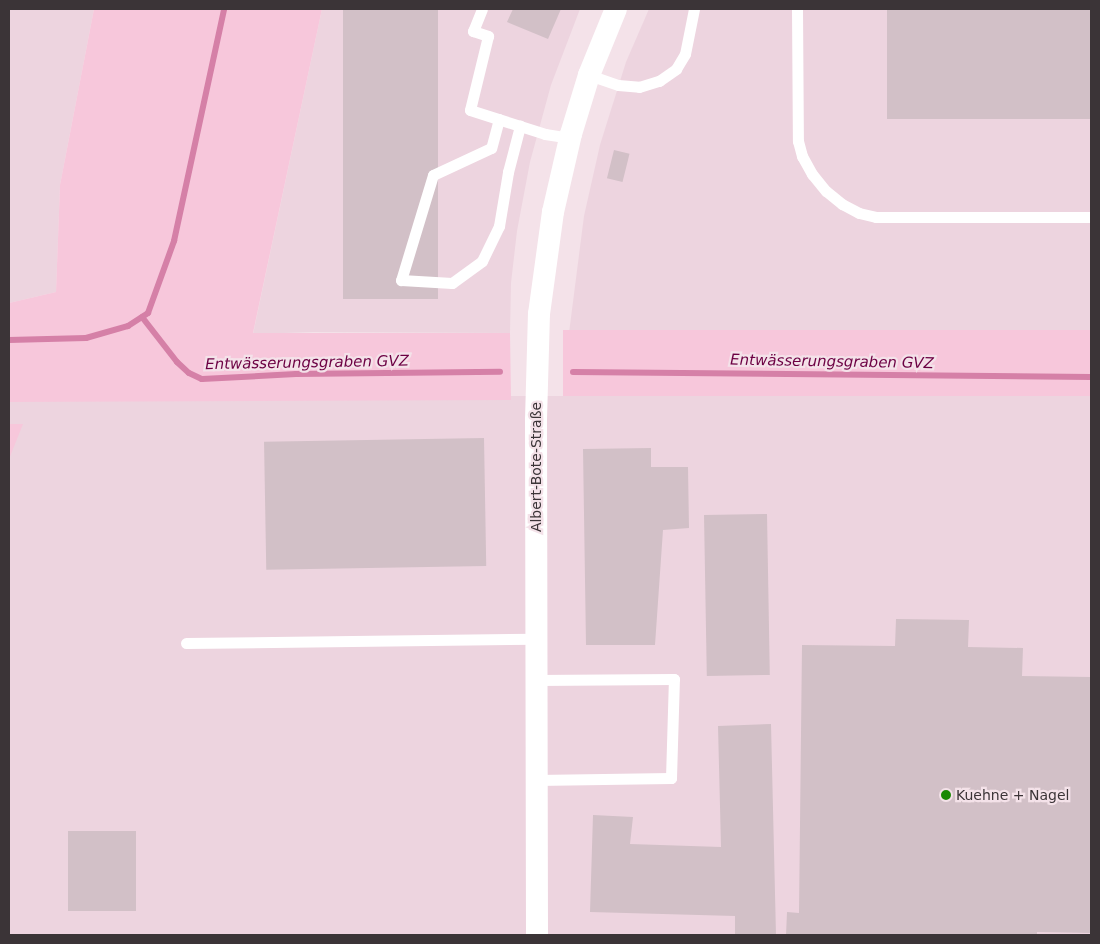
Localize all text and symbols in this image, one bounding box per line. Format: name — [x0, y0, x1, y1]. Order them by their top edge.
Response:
water label: Entwässerungsgraben GVZ — [730, 351, 934, 373]
water label: Entwässerungsgraben GVZ — [205, 352, 409, 374]
street label: Albert-Bote-Straße — [528, 402, 544, 532]
place label: Kuehne + Nagel — [956, 787, 1069, 803]
marker: Kuehne + Nagel — [940, 789, 952, 801]

